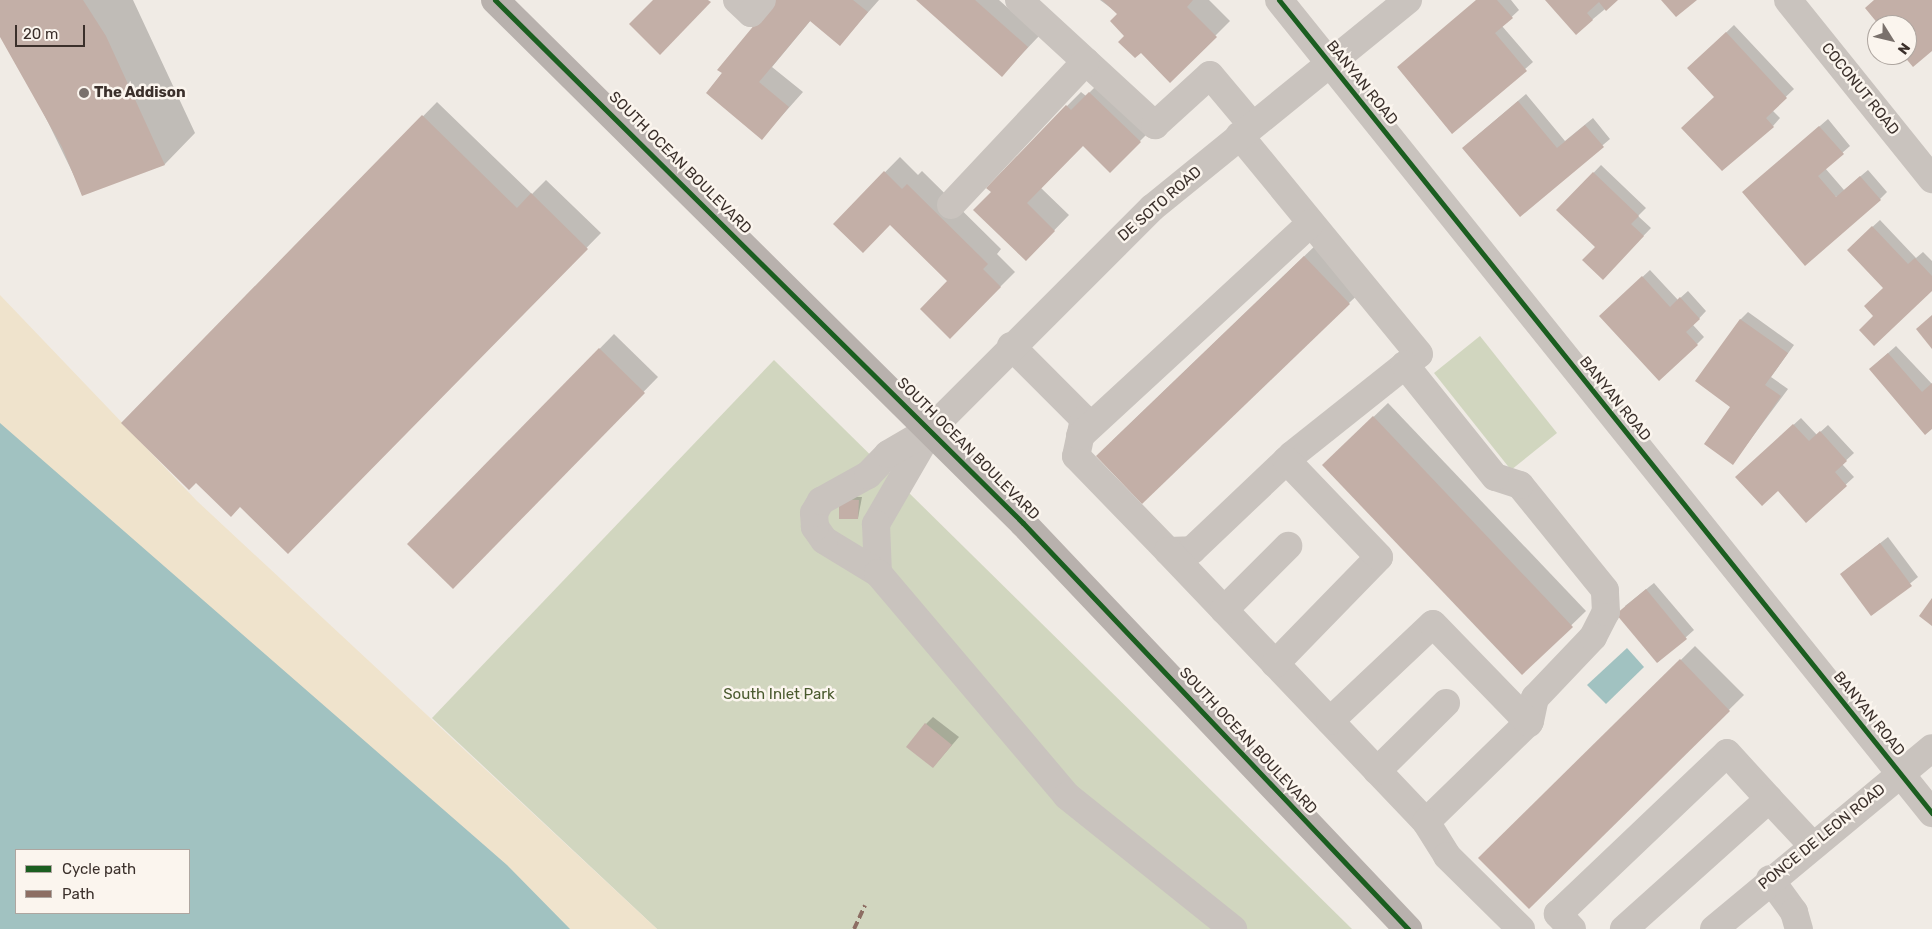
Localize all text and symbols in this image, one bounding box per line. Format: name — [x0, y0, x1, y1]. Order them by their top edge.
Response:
scale bar — [18, 15, 88, 47]
north arrow — [1867, 15, 1917, 65]
text: 20 m — [23, 25, 58, 43]
street label: BANYAN ROAD — [1322, 37, 1402, 129]
street label: COCONUT ROAD — [1817, 39, 1903, 139]
place label: The Addison — [94, 84, 186, 102]
marker: The Addison — [78, 87, 90, 99]
street label: SOUTH OCEAN BOULEVARD — [605, 88, 755, 238]
street label: DE SOTO ROAD — [1115, 163, 1205, 245]
street label: BANYAN ROAD — [1575, 353, 1655, 445]
street label: SOUTH OCEAN BOULEVARD — [893, 374, 1043, 524]
street label: SOUTH OCEAN BOULEVARD — [1175, 664, 1321, 818]
street label: BANYAN ROAD — [1829, 668, 1909, 760]
park label: South Inlet Park — [723, 686, 835, 704]
street label: PONCE DE LEON ROAD — [1755, 780, 1889, 894]
legend — [15, 849, 190, 914]
text: Cycle path — [62, 860, 136, 878]
text: Path — [62, 885, 95, 903]

